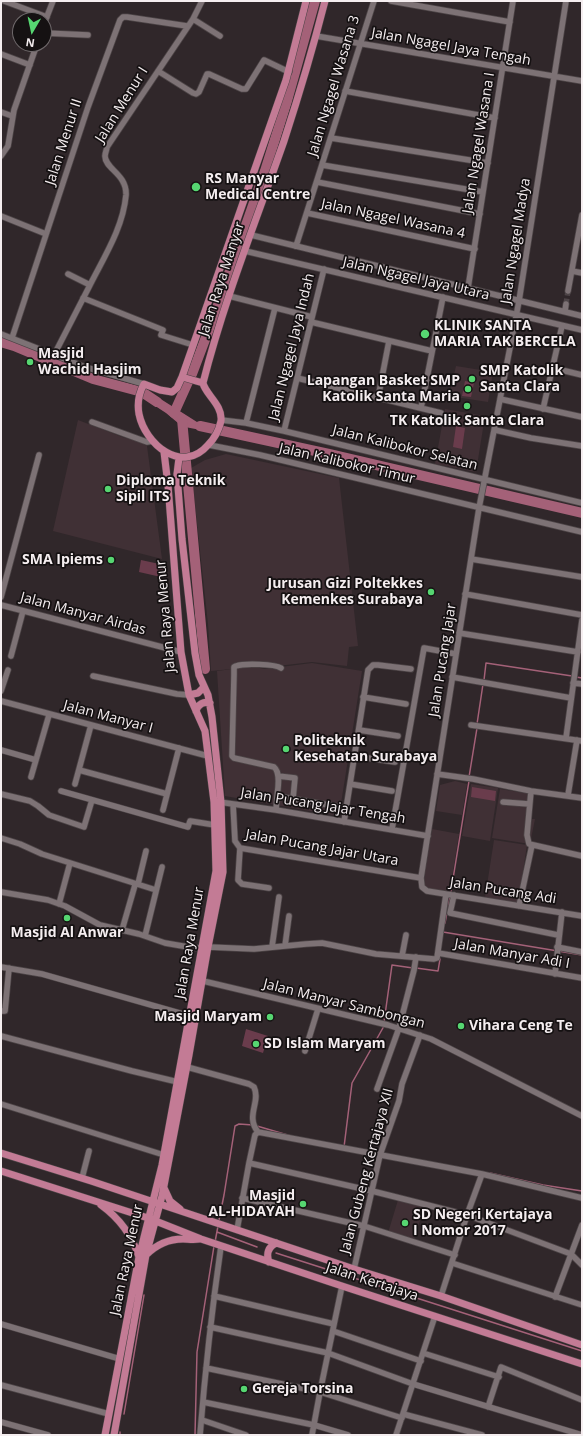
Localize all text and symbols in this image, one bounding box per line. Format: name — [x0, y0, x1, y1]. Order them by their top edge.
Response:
north arrow — [12, 12, 52, 52]
street label: Jalan Ngagel Wasana 3 — [305, 13, 363, 159]
street label: Jalan Ngagel Jaya Tengah — [370, 25, 532, 69]
text: N — [25, 35, 36, 51]
street label: Jalan Menur I — [92, 64, 152, 146]
street label: Jalan Ngagel Wasana I — [460, 71, 498, 215]
street label: Jalan Menur II — [42, 97, 86, 187]
place label: RS Manyar Medical Centre — [205, 171, 310, 204]
street label: Jalan Ngagel Madya — [498, 177, 534, 305]
marker: RS Manyar Medical Centre — [190, 181, 202, 193]
street label: Jalan Ngagel Wasana 4 — [319, 196, 467, 242]
street label: Jalan Raya Manyar — [196, 220, 248, 338]
street label: Jalan Ngagel Jaya Utara — [341, 254, 491, 304]
street label: Jalan Ngagel Jaya Indah — [266, 272, 318, 422]
place label: KLINIK SANTA MARIA TAK BERCELA — [434, 318, 576, 350]
marker: KLINIK SANTA MARIA TAK BERCELA — [419, 328, 431, 340]
place label: Masjid Wachid Hasjim — [38, 346, 142, 378]
marker: Masjid Wachid Hasjim — [25, 357, 35, 367]
place label: SMP Katolik Santa Clara — [480, 363, 563, 396]
place label: Lapangan Basket SMP Katolik Santa Maria — [307, 373, 460, 406]
marker: SMP Katolik Santa Clara — [467, 374, 477, 384]
marker: Lapangan Basket SMP Katolik Santa Maria — [463, 384, 473, 394]
marker: TK Katolik Santa Clara — [462, 401, 472, 411]
place label: TK Katolik Santa Clara — [390, 413, 544, 429]
street label: Jalan Kalibokor Selatan — [331, 422, 479, 474]
street label: Jalan Kalibokor Timur — [277, 440, 417, 488]
place label: Diploma Teknik Sipil ITS — [116, 473, 225, 506]
marker: Diploma Teknik Sipil ITS — [103, 484, 113, 494]
place label: SMA Ipiems — [22, 552, 103, 568]
marker: SMA Ipiems — [106, 555, 116, 565]
street label: Jalan Raya Menur — [153, 559, 179, 673]
place label: Jurusan Gizi Poltekkes Kemenkes Surabaya — [268, 576, 423, 608]
marker: Jurusan Gizi Poltekkes Kemenkes Surabaya — [426, 587, 436, 597]
street label: Jalan Manyar Airdas — [18, 589, 148, 639]
street label: Jalan Pucang Jajar — [426, 602, 460, 718]
street label: Jalan Manyar I — [61, 697, 155, 737]
place label: Politeknik Kesehatan Surabaya — [294, 733, 437, 766]
marker: Politeknik Kesehatan Surabaya — [281, 744, 291, 754]
street label: Jalan Pucang Jajar Tengah — [239, 785, 407, 827]
street label: Jalan Pucang Jajar Utara — [244, 826, 400, 870]
street label: Jalan Pucang Adi — [449, 874, 557, 908]
street label: Jalan Raya Menur — [172, 886, 208, 1000]
marker: Masjid Al Anwar — [62, 913, 72, 923]
place label: Masjid Al Anwar — [11, 925, 123, 941]
street label: Jalan Manyar Adi I — [453, 936, 571, 972]
street label: Jalan Manyar Sambongan — [261, 976, 427, 1032]
place label: Masjid Maryam — [154, 1009, 262, 1025]
marker: Masjid Maryam — [265, 1012, 275, 1022]
place label: Vihara Ceng Te — [469, 1018, 573, 1034]
marker: Vihara Ceng Te — [456, 1021, 466, 1031]
place label: SD Islam Maryam — [264, 1036, 386, 1052]
marker: SD Islam Maryam — [251, 1039, 261, 1049]
street label: Jalan Gubeng Kertajaya XII — [337, 1086, 397, 1256]
place label: Masjid AL-HIDAYAH — [208, 1188, 295, 1220]
marker: Masjid AL-HIDAYAH — [298, 1199, 308, 1209]
street label: Jalan Raya Menur — [107, 1203, 147, 1317]
place label: SD Negeri Kertajaya I Nomor 2017 — [413, 1207, 552, 1240]
marker: SD Negeri Kertajaya I Nomor 2017 — [400, 1218, 410, 1228]
street label: Jalan Kertajaya — [324, 1259, 420, 1305]
place label: Gereja Torsina — [252, 1381, 353, 1397]
marker: Gereja Torsina — [239, 1384, 249, 1394]

